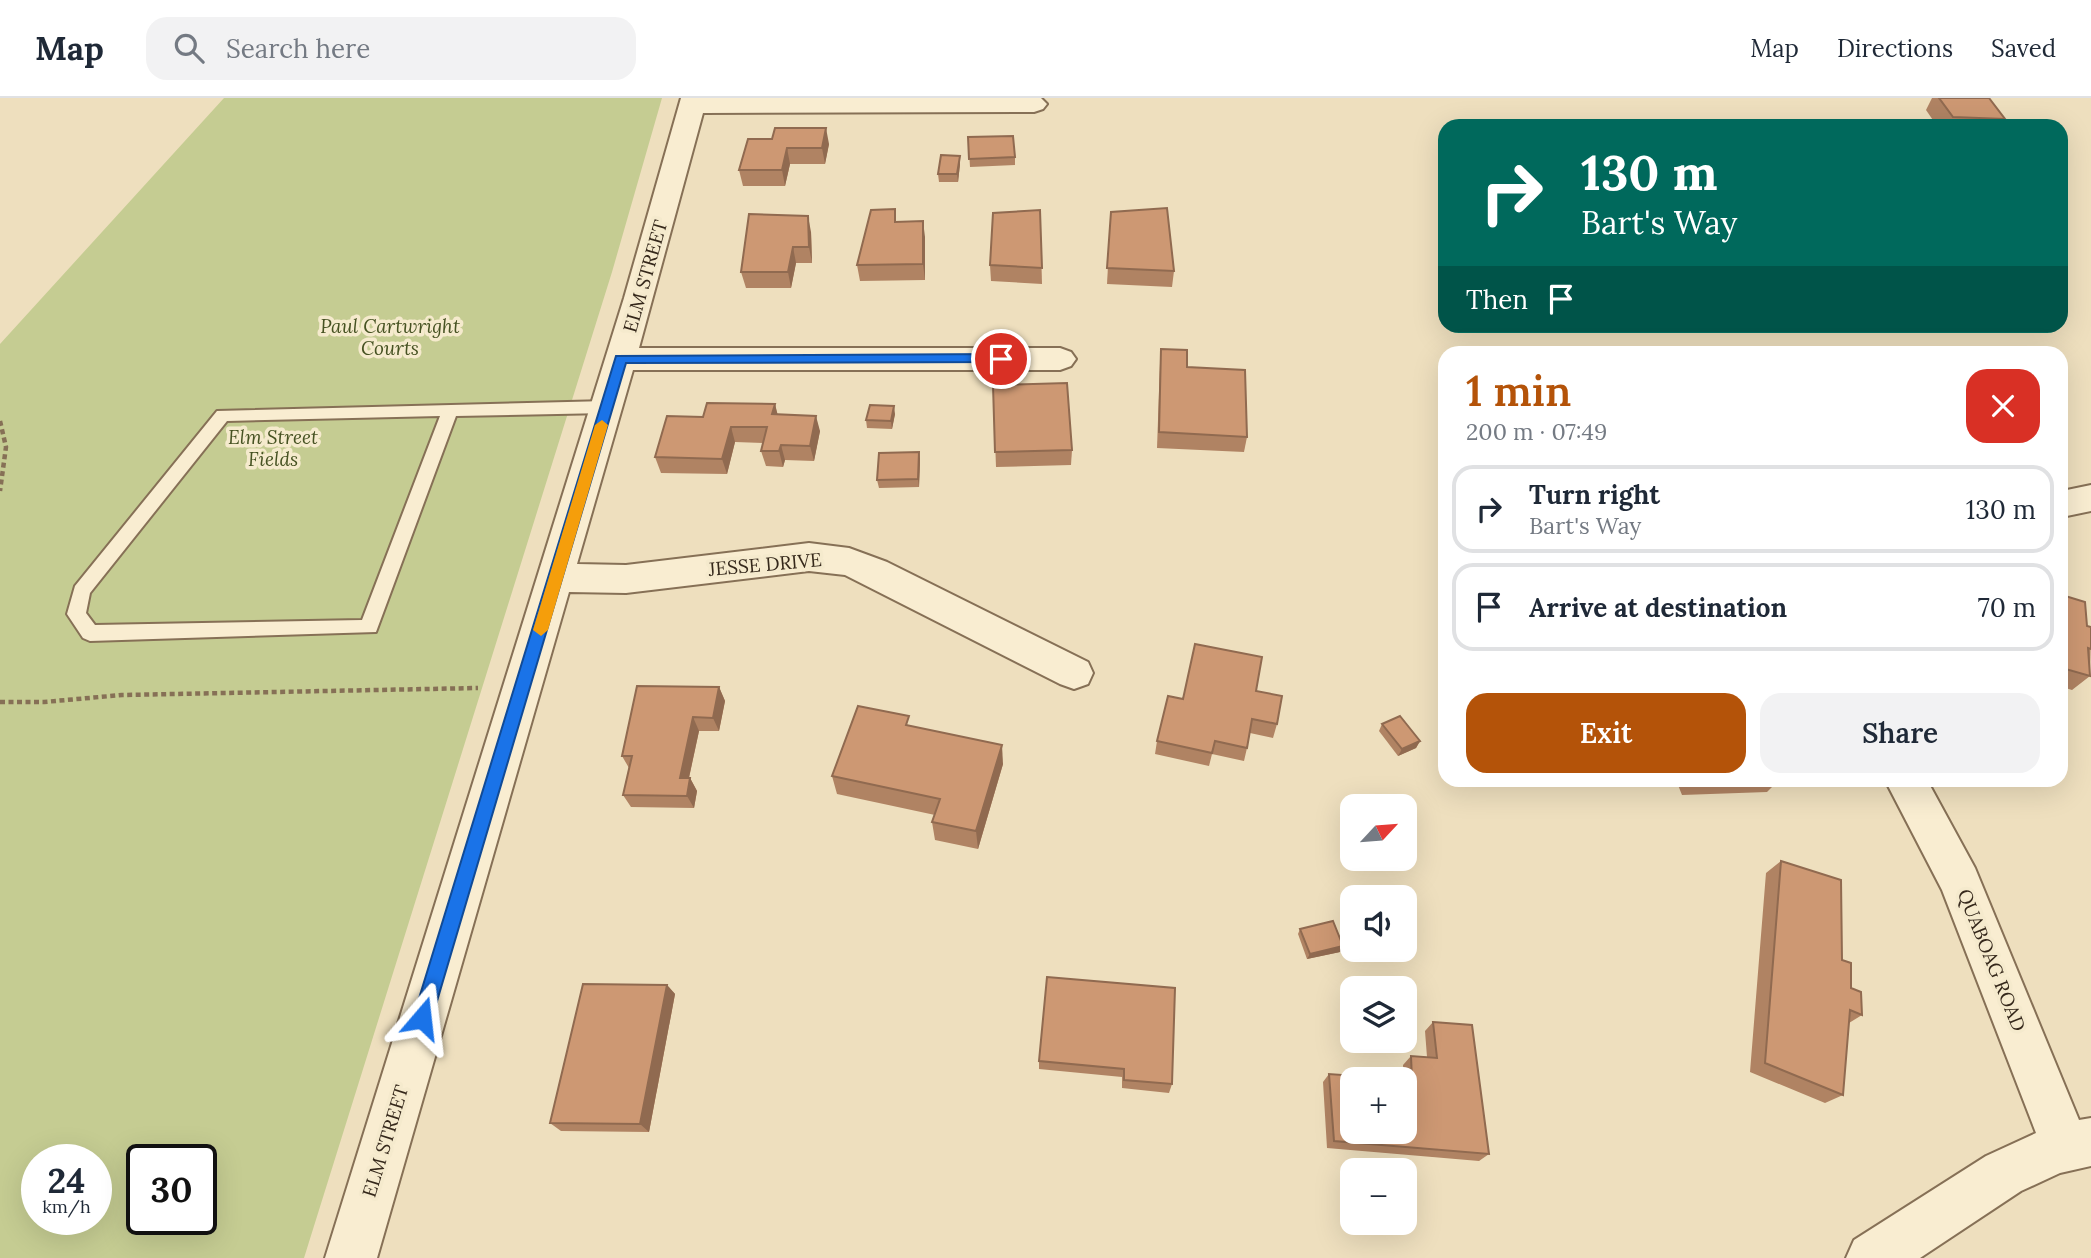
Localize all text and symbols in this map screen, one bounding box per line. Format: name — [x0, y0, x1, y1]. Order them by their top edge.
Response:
search box — [146, 17, 636, 80]
text: Map — [35, 27, 104, 69]
icon: search — [170, 29, 208, 67]
text: Search here — [226, 32, 370, 65]
text: Map — [1750, 33, 1799, 64]
text: Directions — [1837, 33, 1953, 64]
text: Saved — [1991, 33, 2056, 64]
text: 130 m — [1581, 141, 1717, 203]
icon: right — [1466, 147, 1557, 238]
text: Bart's Way — [1581, 202, 1737, 243]
street label: ELM STREET — [617, 217, 673, 335]
icon: arrive — [1542, 280, 1580, 318]
text: Then — [1466, 283, 1528, 316]
park label: Paul Cartwright Courts — [320, 314, 460, 360]
pin — [971, 329, 1031, 389]
icon: arrive — [982, 340, 1020, 378]
text: 1 min — [1466, 364, 1571, 418]
button: close — [1966, 369, 2040, 443]
text: 200 m · 07:49 — [1466, 417, 1607, 446]
park label: Elm Street Fields — [228, 425, 318, 471]
text: Turn right — [1529, 478, 1660, 511]
icon: right — [1470, 490, 1508, 528]
text: 130 m — [1966, 493, 2036, 526]
text: Bart's Way — [1529, 511, 1641, 540]
street label: JESSE DRIVE — [706, 547, 823, 581]
icon: arrive — [1470, 588, 1508, 626]
text: Arrive at destination — [1529, 591, 1787, 624]
text: 70 m — [1978, 591, 2036, 624]
button: Exit — [1466, 693, 1746, 773]
button: Share — [1760, 693, 2040, 773]
north arrow — [1340, 794, 1418, 872]
map controls — [1340, 794, 1417, 1235]
button: sound — [1340, 885, 1417, 962]
street label: QUABOAG ROAD — [1952, 885, 2032, 1035]
button: layers — [1340, 976, 1417, 1053]
position arrow — [385, 981, 459, 1055]
button: + — [1340, 1067, 1417, 1144]
street label: ELM STREET — [357, 1082, 413, 1200]
speed limit sign: 30 — [126, 1144, 217, 1235]
text: 24 — [48, 1158, 85, 1203]
button: − — [1340, 1158, 1417, 1235]
text: km/h — [42, 1195, 91, 1218]

